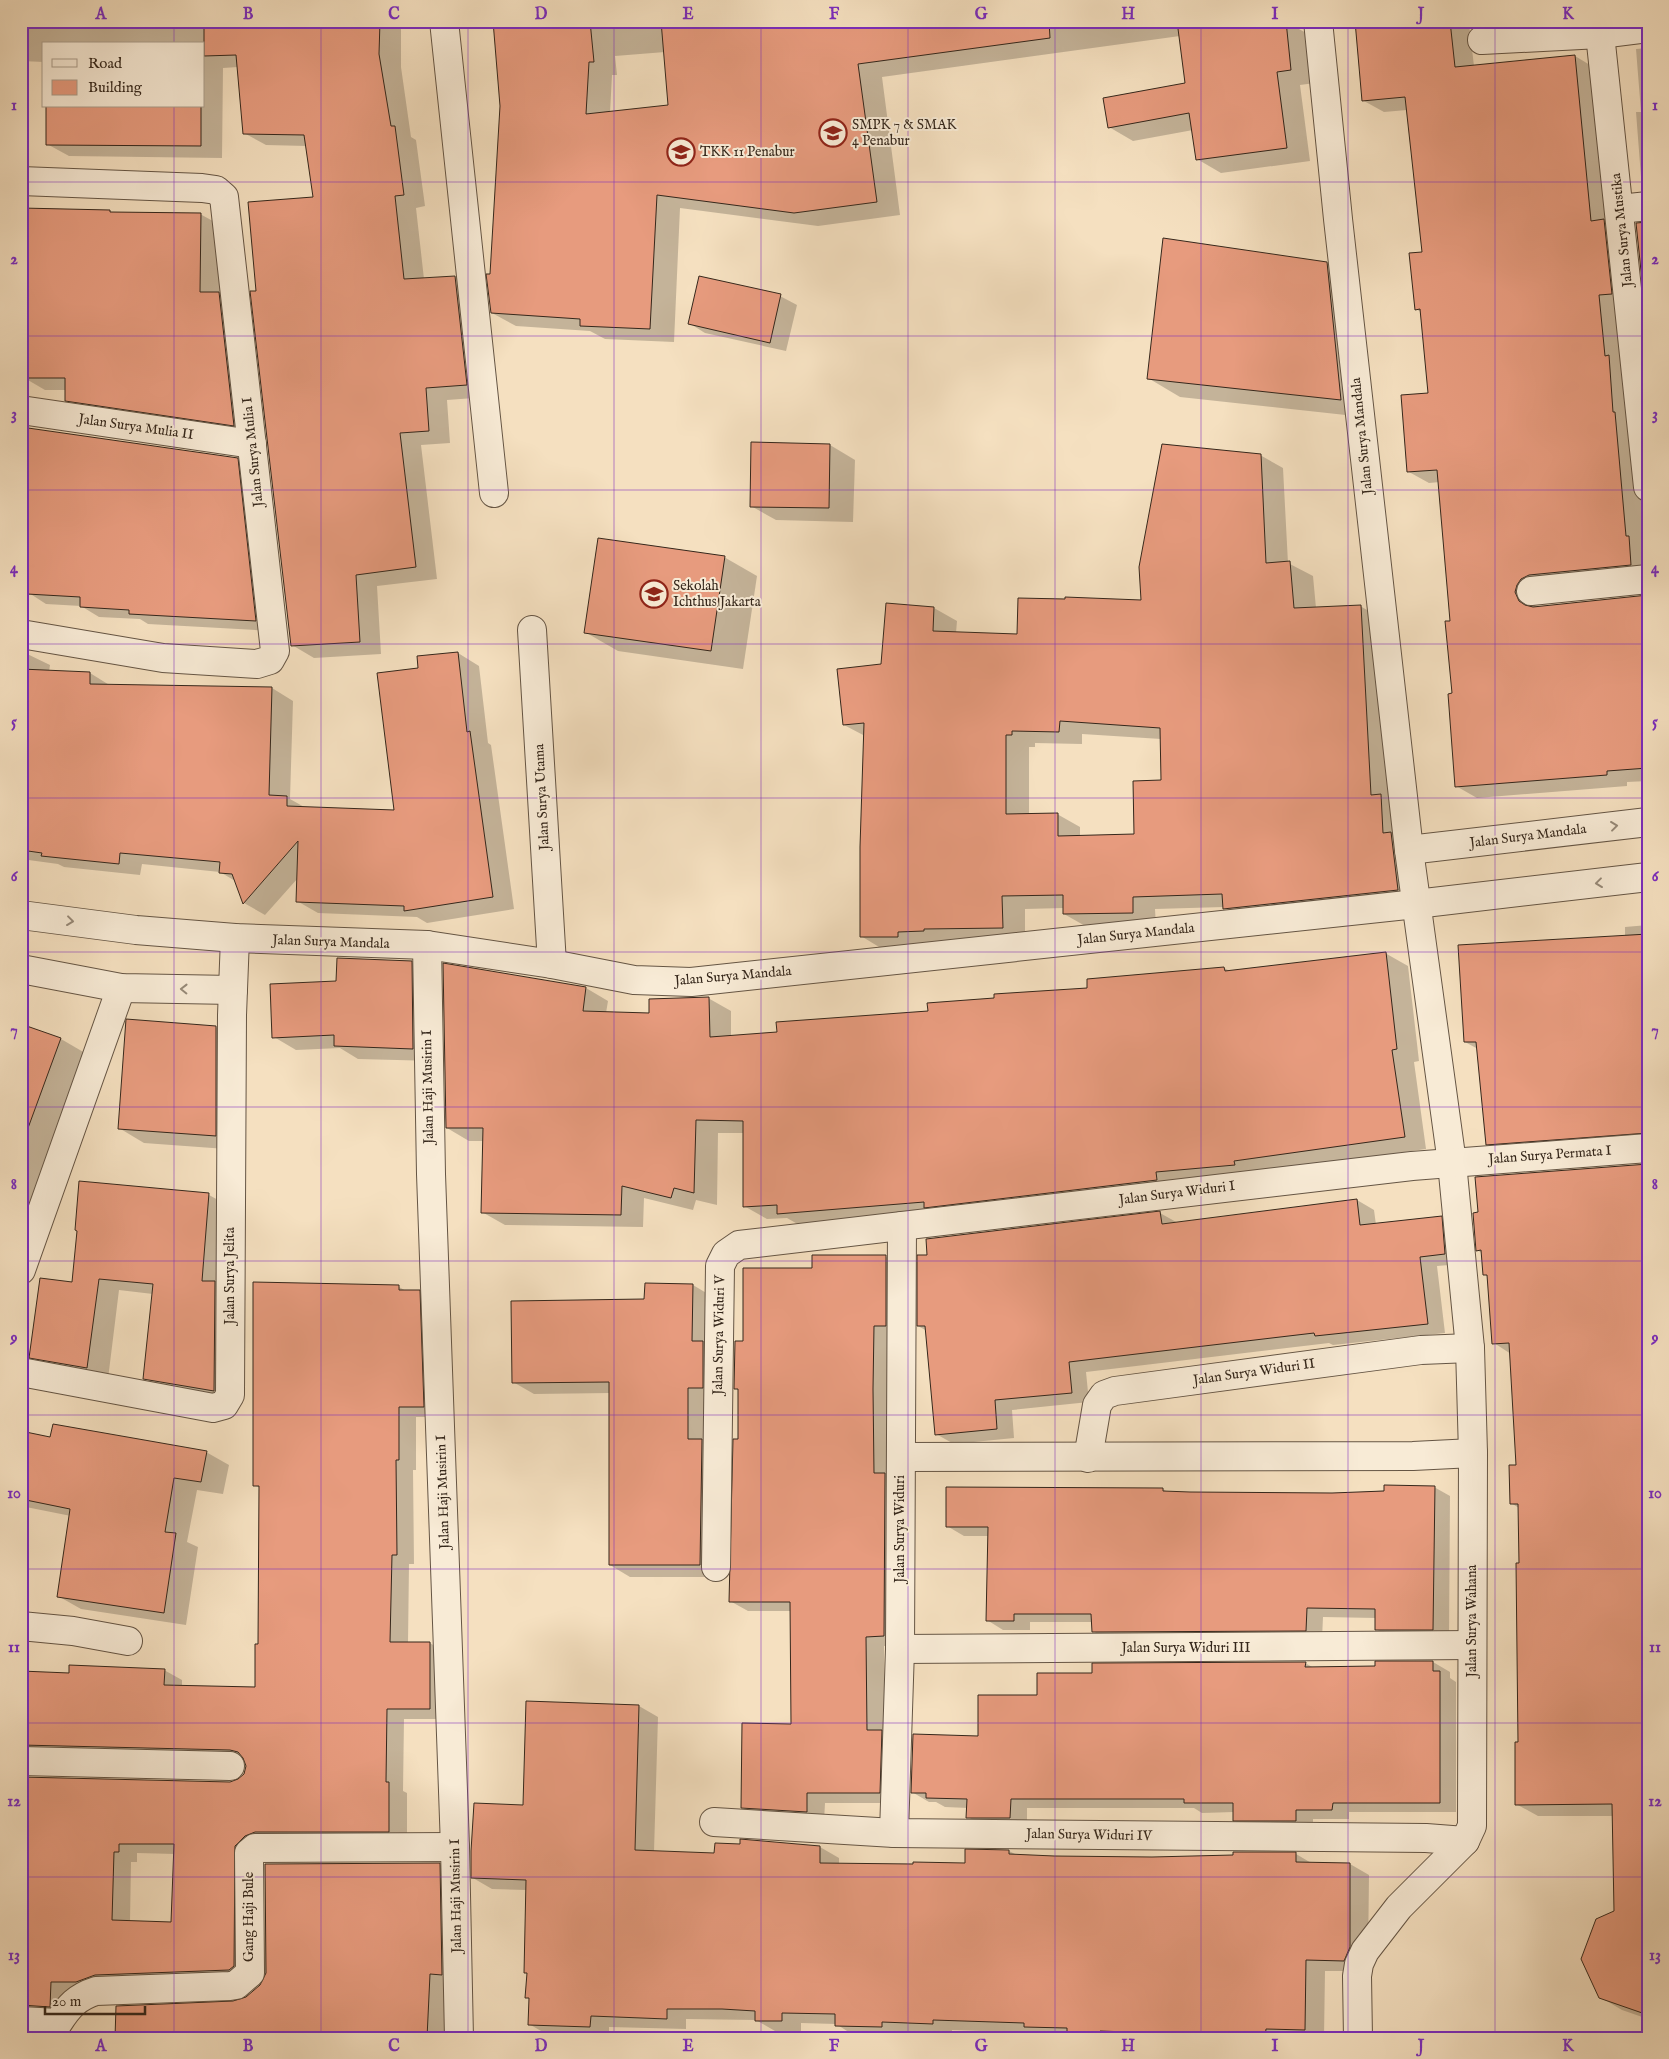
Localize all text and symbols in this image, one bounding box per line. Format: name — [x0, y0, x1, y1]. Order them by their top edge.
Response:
text: A — [95, 5, 108, 25]
text: B — [243, 5, 254, 25]
text: C — [388, 5, 400, 25]
text: D — [535, 5, 548, 25]
text: E — [682, 5, 694, 25]
text: F — [829, 5, 840, 25]
text: G — [975, 5, 988, 25]
text: H — [1121, 5, 1135, 25]
text: I — [1272, 5, 1279, 25]
text: J — [1416, 5, 1425, 25]
text: K — [1562, 5, 1575, 25]
legend — [42, 42, 205, 108]
text: Road — [88, 54, 123, 73]
text: Building — [88, 78, 143, 97]
text: 1 — [11, 96, 17, 116]
text: 1 — [1652, 96, 1658, 116]
place label: SMPK 7 & SMAK 4 Penabur — [852, 116, 958, 150]
school or university icon: SMPK 7 & SMAK 4 Penabur — [818, 118, 848, 148]
school or university icon: TKK 11 Penabur — [666, 137, 696, 167]
place label: TKK 11 Penabur — [700, 143, 795, 161]
street label: Jalan Surya Mustika — [1607, 171, 1637, 290]
text: 2 — [10, 250, 18, 270]
text: 2 — [1651, 250, 1659, 270]
street label: Jalan Surya Mandala — [1347, 376, 1377, 497]
street label: Jalan Surya Mulia I — [238, 396, 268, 510]
text: 3 — [11, 405, 17, 425]
text: 3 — [1652, 405, 1658, 425]
street label: Jalan Surya Mulia II — [75, 410, 195, 444]
text: 4 — [10, 559, 19, 579]
text: 4 — [1651, 559, 1660, 579]
place label: Sekolah Ichthus Jakarta — [673, 577, 762, 611]
school or university icon: Sekolah Ichthus Jakarta — [639, 579, 669, 609]
text: 5 — [11, 713, 17, 733]
text: 5 — [1652, 713, 1658, 733]
street label: Jalan Surya Utama — [530, 742, 554, 853]
street label: Jalan Surya Mandala — [1467, 820, 1588, 852]
one-way arrow — [1610, 821, 1618, 832]
text: 6 — [11, 867, 19, 887]
text: 6 — [1652, 867, 1660, 887]
one-way arrow — [1595, 877, 1603, 888]
one-way arrow — [66, 915, 74, 926]
street label: Jalan Surya Mandala — [1075, 919, 1196, 949]
street label: Jalan Surya Mandala — [270, 931, 391, 953]
street label: Jalan Surya Mandala — [672, 962, 793, 990]
one-way arrow — [180, 984, 188, 994]
text: 7 — [10, 1021, 18, 1041]
text: 7 — [1651, 1021, 1659, 1041]
street label: Jalan Haji Musirin I — [418, 1030, 438, 1146]
street label: Jalan Surya Permata I — [1486, 1142, 1612, 1168]
text: 8 — [11, 1175, 17, 1195]
text: 8 — [1652, 1175, 1658, 1195]
street label: Jalan Surya Widuri I — [1116, 1177, 1236, 1209]
street label: Jalan Surya Jelita — [221, 1226, 239, 1327]
street label: Jalan Surya Widuri V — [709, 1274, 729, 1397]
text: 9 — [10, 1329, 18, 1349]
text: 9 — [1651, 1329, 1659, 1349]
street label: Jalan Surya Widuri II — [1190, 1355, 1316, 1390]
street label: Jalan Haji Musirin I — [432, 1435, 454, 1551]
street label: Jalan Surya Widuri — [891, 1475, 909, 1585]
text: 10 — [7, 1484, 21, 1504]
text: 10 — [1648, 1484, 1662, 1504]
street label: Jalan Surya Wahana — [1463, 1564, 1481, 1679]
text: 11 — [8, 1638, 20, 1658]
text: 11 — [1649, 1638, 1661, 1658]
street label: Jalan Surya Widuri III — [1119, 1639, 1251, 1657]
text: 12 — [7, 1792, 21, 1812]
text: 12 — [1648, 1792, 1662, 1812]
street label: Jalan Surya Widuri IV — [1024, 1825, 1153, 1845]
street label: Jalan Haji Musirin I — [446, 1839, 466, 1955]
street label: Gang Haji Bule — [240, 1871, 258, 1962]
text: 13 — [8, 1946, 20, 1966]
text: 13 — [1649, 1946, 1661, 1966]
scale bar — [45, 1984, 145, 2016]
text: 20 m — [52, 1992, 82, 2011]
text: A — [95, 2037, 108, 2057]
text: B — [243, 2037, 254, 2057]
text: C — [388, 2037, 400, 2057]
text: D — [535, 2037, 548, 2057]
text: E — [682, 2037, 694, 2057]
text: F — [829, 2037, 840, 2057]
text: G — [975, 2037, 988, 2057]
text: H — [1121, 2037, 1135, 2057]
text: I — [1272, 2037, 1279, 2057]
text: J — [1416, 2037, 1425, 2057]
text: K — [1562, 2037, 1575, 2057]

